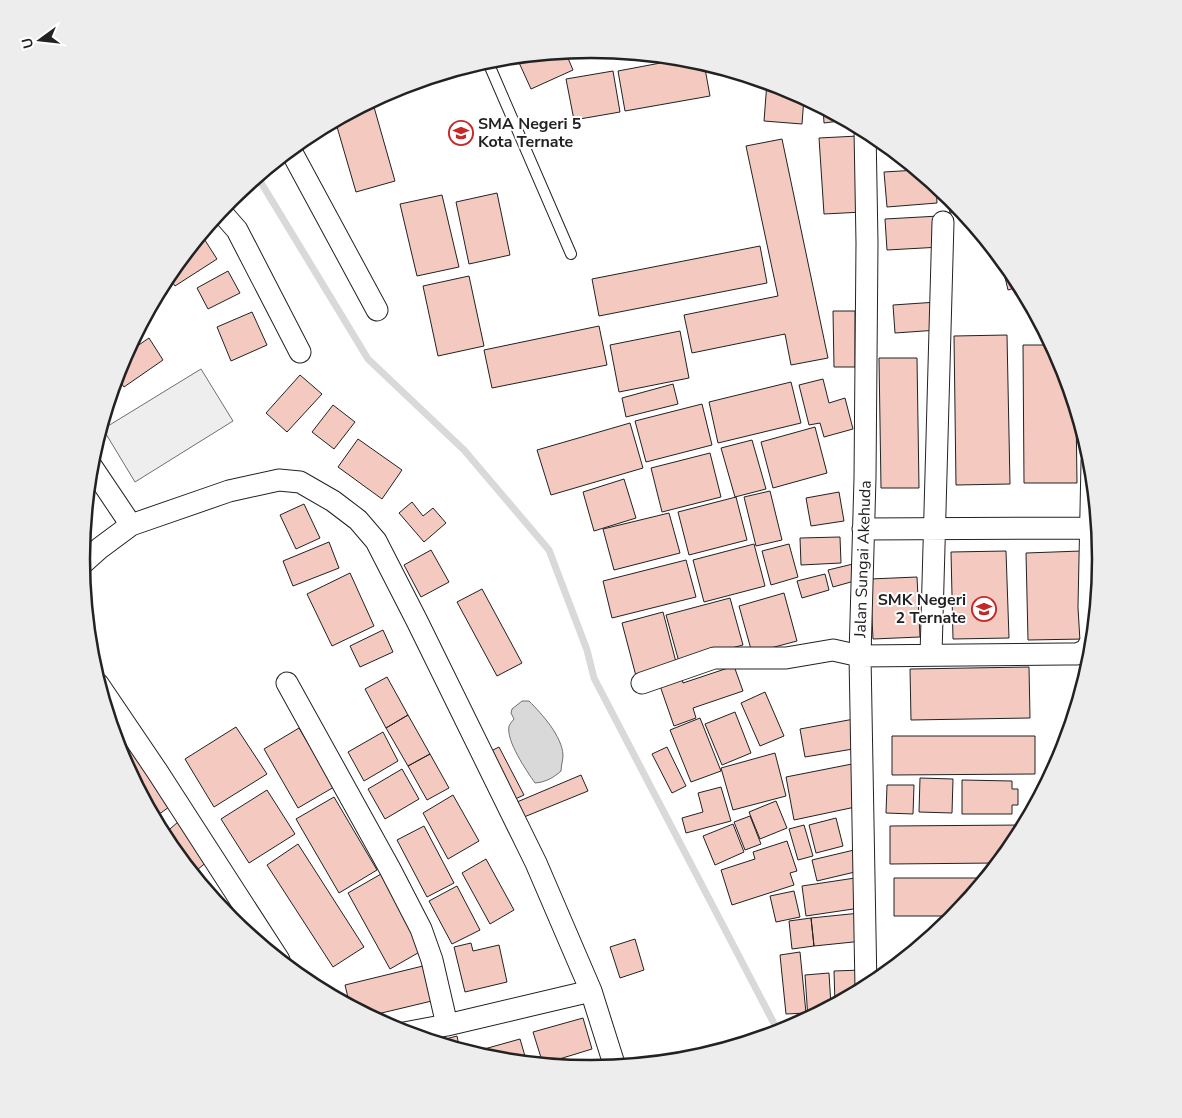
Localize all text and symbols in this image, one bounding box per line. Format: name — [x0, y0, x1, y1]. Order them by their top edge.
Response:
north arrow — [15, 15, 65, 65]
text: U — [17, 36, 38, 51]
place label: SMA Negeri 5 Kota Ternate — [478, 113, 581, 153]
school or university icon: SMA Negeri 5 Kota Ternate — [448, 120, 474, 146]
street label: Jalan Sungai Akehuda — [849, 480, 877, 639]
place label: SMK Negeri 2 Ternate — [878, 589, 966, 629]
school or university icon: SMK Negeri 2 Ternate — [971, 596, 997, 622]

